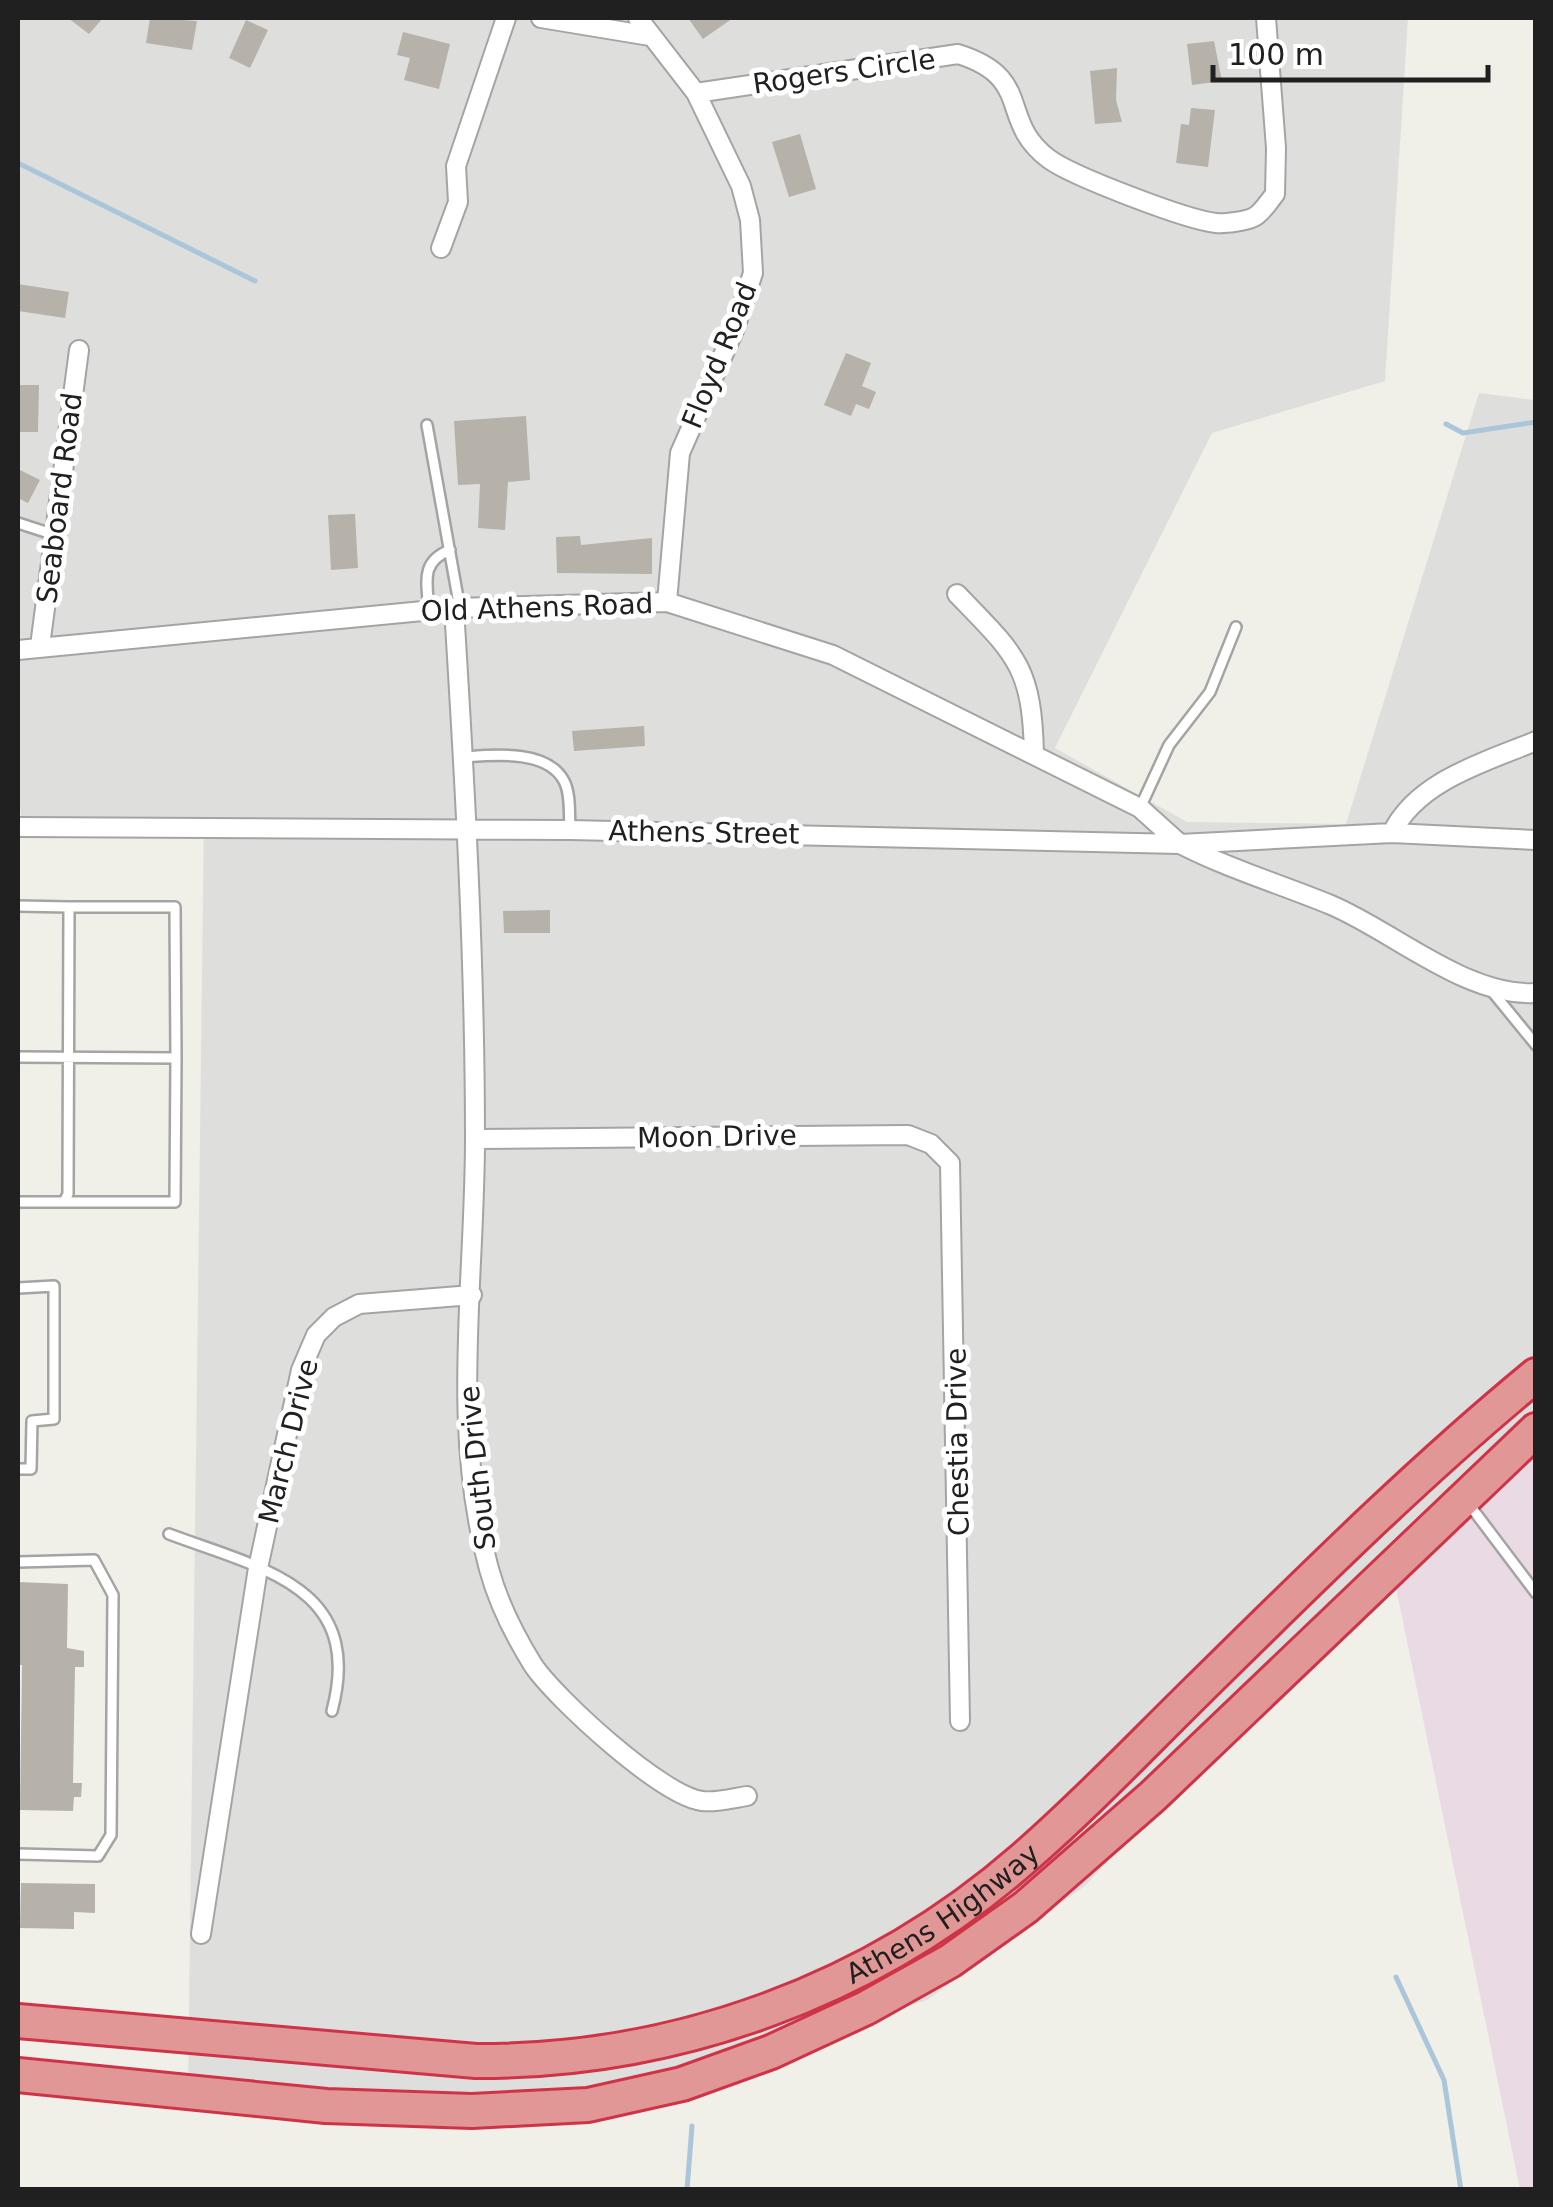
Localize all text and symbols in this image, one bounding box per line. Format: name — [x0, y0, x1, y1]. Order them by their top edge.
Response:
scale bar — [1213, 20, 1488, 82]
text: 100 m — [1228, 37, 1324, 72]
street label: Rogers Circle — [751, 42, 937, 101]
street label: Floyd Road — [675, 277, 764, 433]
street label: Seaboard Road — [30, 391, 89, 605]
street label: Old Athens Road — [420, 587, 654, 628]
street label: Athens Street — [608, 814, 800, 851]
street label: Moon Drive — [637, 1119, 797, 1154]
street label: Chestia Drive — [939, 1347, 976, 1537]
street label: March Drive — [252, 1355, 325, 1527]
street label: South Drive — [452, 1384, 503, 1552]
street label: Athens Highway — [840, 1836, 1046, 1991]

